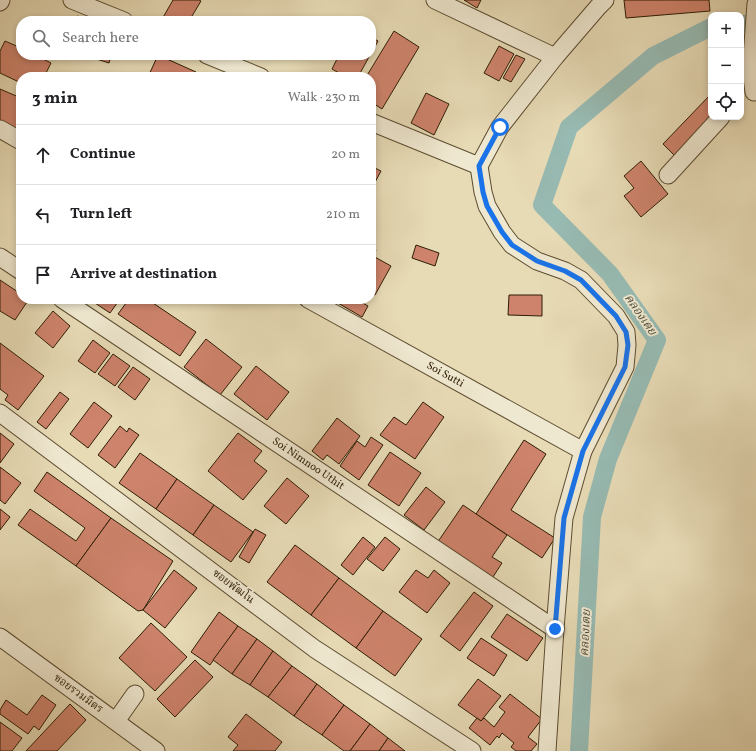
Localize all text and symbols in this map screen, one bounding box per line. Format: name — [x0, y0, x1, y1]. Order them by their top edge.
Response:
map controls — [708, 12, 744, 120]
button: + — [708, 12, 744, 48]
search box — [16, 16, 376, 60]
icon: search — [30, 27, 52, 49]
text: Search here — [62, 28, 139, 49]
button: − — [708, 48, 744, 84]
button: locate — [708, 84, 744, 120]
text: 3 min — [32, 87, 78, 110]
text: Walk · 230 m — [288, 89, 360, 107]
route start — [491, 118, 509, 136]
icon: ahead — [32, 144, 54, 166]
text: Continue — [70, 144, 135, 165]
text: 20 m — [331, 146, 360, 164]
icon: left — [32, 204, 54, 226]
text: Turn left — [70, 204, 132, 225]
text: 210 m — [326, 206, 360, 224]
icon: arrive — [32, 264, 54, 286]
text: Arrive at destination — [70, 264, 217, 285]
water label: คลองเตย — [620, 291, 660, 339]
street label: Soi Sutti — [424, 359, 466, 391]
street label: Soi Nimnoo Uthit — [269, 434, 347, 494]
street label: ซอยพัฒโน — [209, 565, 258, 608]
water label: คลองเตย — [577, 608, 595, 657]
route end — [546, 620, 564, 638]
street label: ซอยรวมมิตร — [50, 671, 106, 717]

